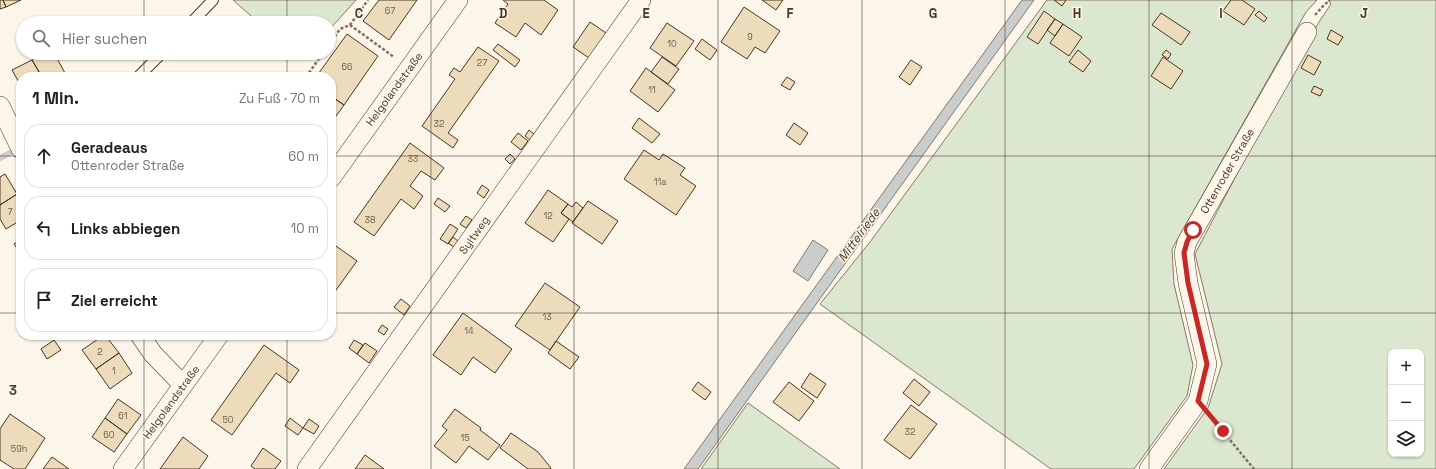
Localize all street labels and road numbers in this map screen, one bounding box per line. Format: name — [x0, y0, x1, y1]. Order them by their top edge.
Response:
street label: Helgolandstraße — [363, 49, 425, 129]
street label: Ottenroder Straße — [1197, 126, 1257, 216]
street label: Syltweg — [456, 213, 492, 257]
street label: Helgolandstraße — [140, 362, 202, 442]

